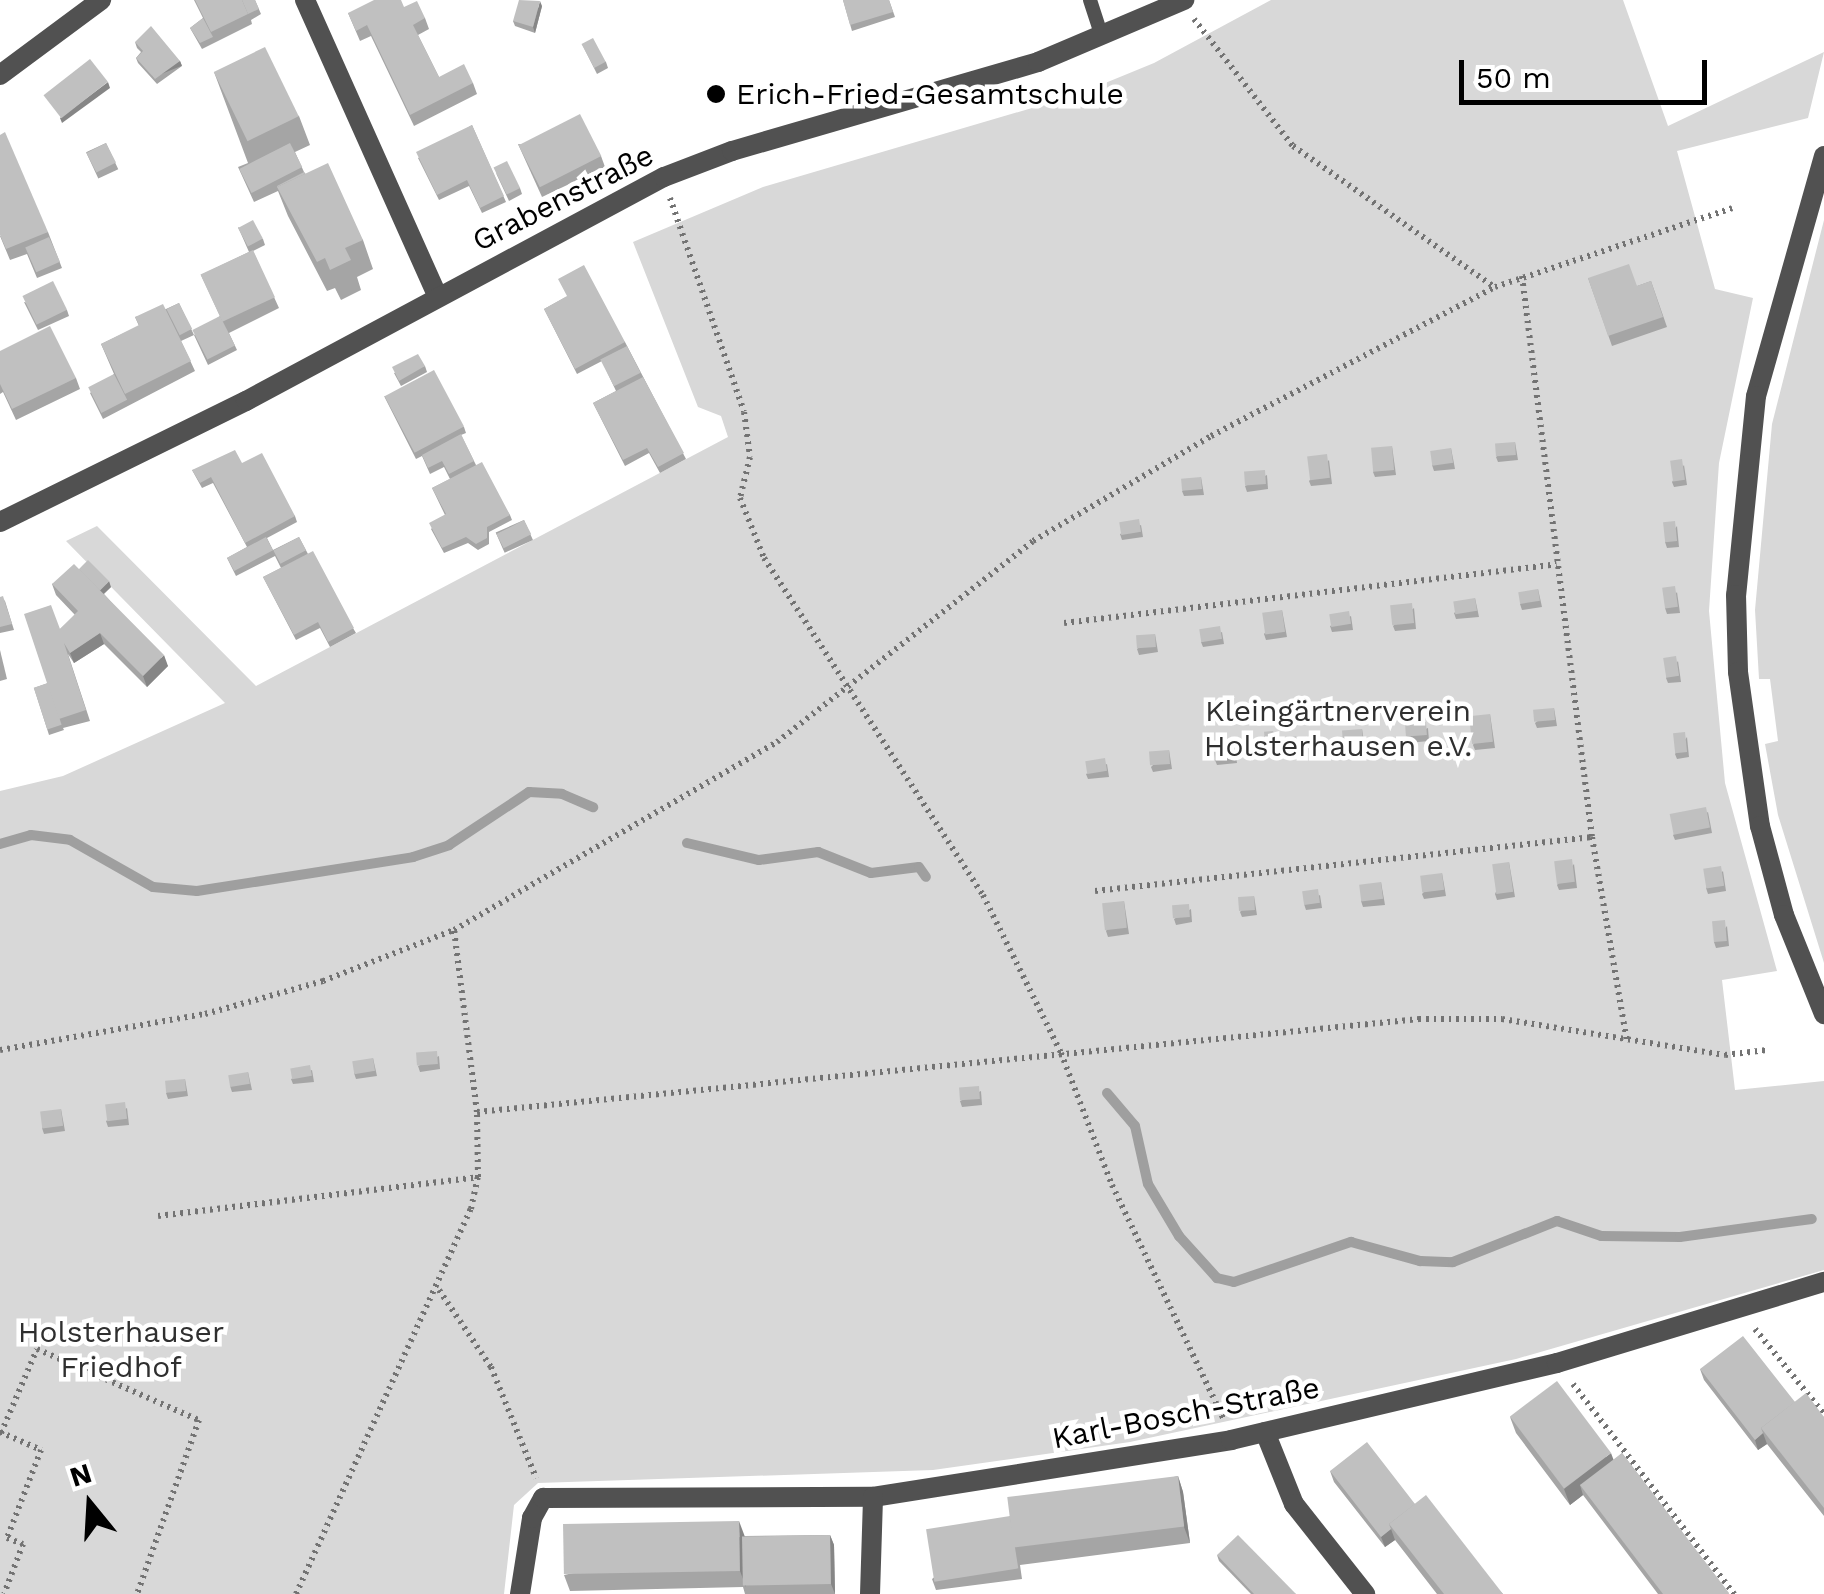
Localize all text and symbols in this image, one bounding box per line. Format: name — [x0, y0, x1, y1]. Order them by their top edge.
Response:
scale bar — [1464, 40, 1712, 102]
text: 50 m — [1476, 60, 1551, 95]
place label: Erich-Fried-Gesamtschule — [736, 76, 1124, 112]
marker: Erich-Fried-Gesamtschule — [705, 83, 727, 105]
street label: Grabenstraße — [467, 137, 659, 259]
park label: Kleingärtnerverein Holsterhausen e.V. — [1204, 693, 1472, 764]
park label: Holsterhauser Friedhof — [18, 1314, 224, 1384]
street label: Karl-Bosch-Straße — [1049, 1369, 1323, 1457]
north arrow — [40, 1454, 140, 1554]
text: N — [66, 1456, 96, 1494]

